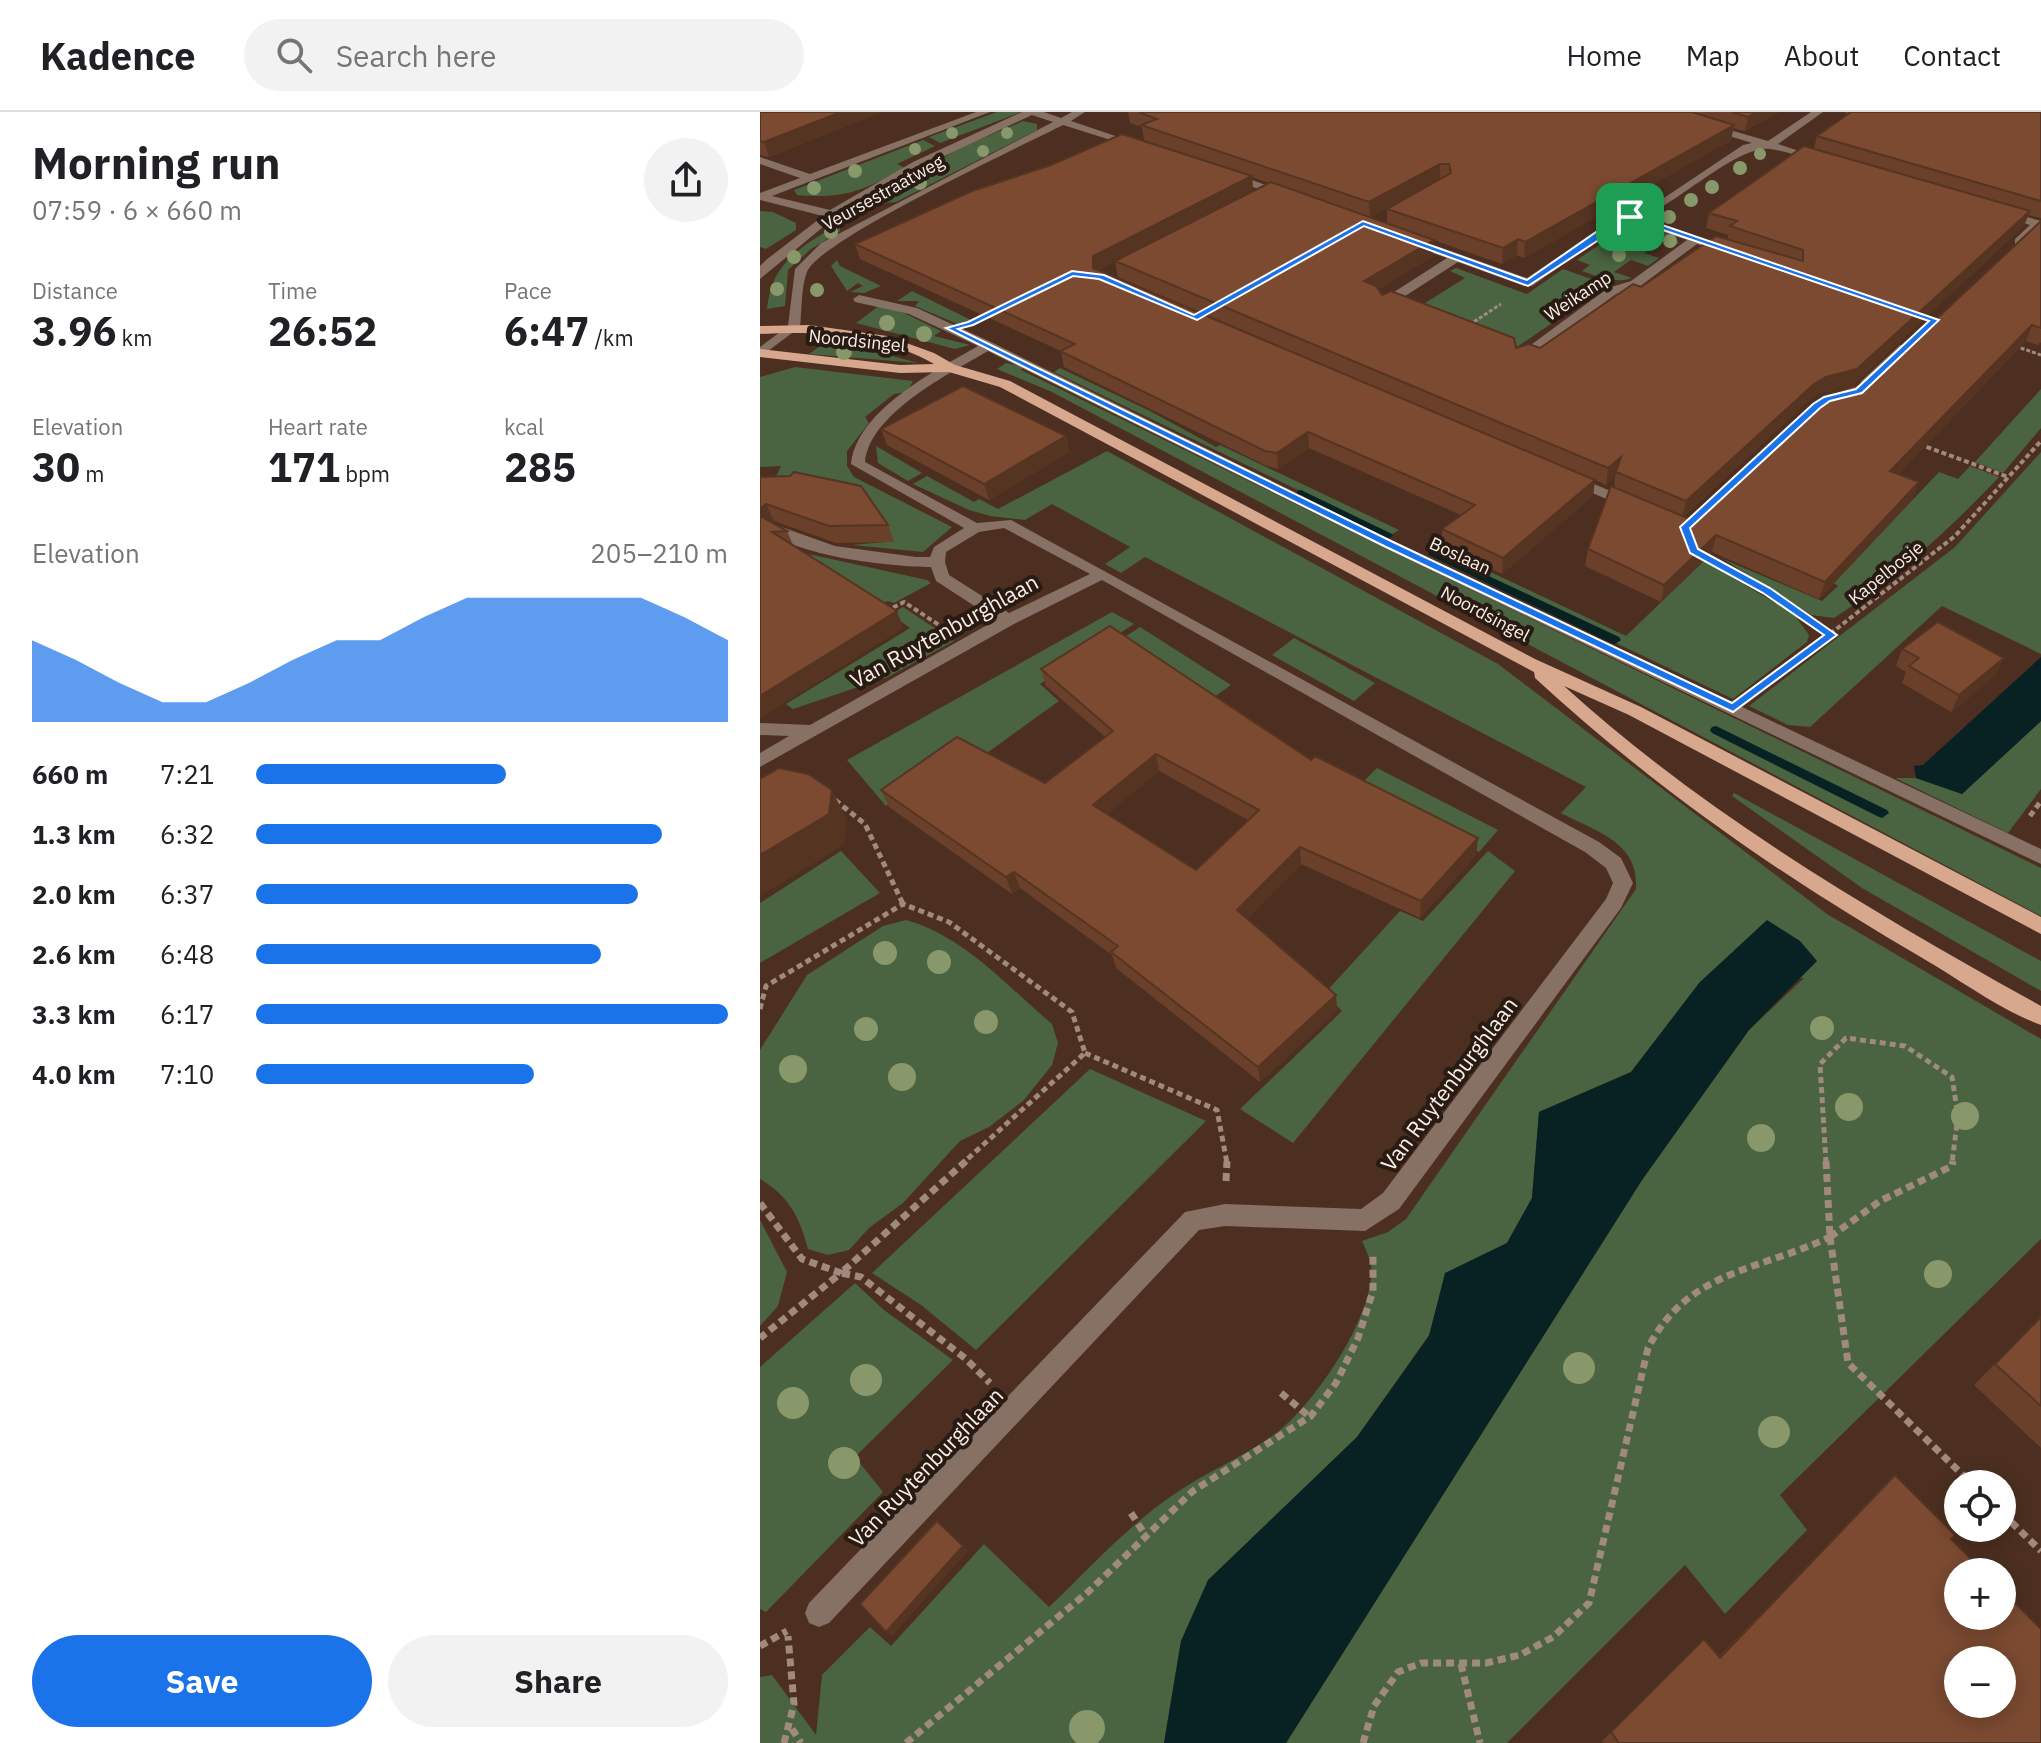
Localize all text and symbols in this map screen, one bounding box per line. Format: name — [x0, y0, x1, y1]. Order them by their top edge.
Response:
search box — [244, 19, 804, 91]
text: Kadence — [40, 31, 196, 80]
icon: search — [272, 33, 316, 77]
text: Search here — [336, 36, 496, 75]
text: Home — [1566, 37, 1642, 74]
text: Map — [1686, 37, 1740, 74]
text: About — [1784, 37, 1859, 74]
text: Contact — [1903, 37, 2001, 74]
text: Morning run — [32, 134, 281, 191]
button: share — [644, 138, 728, 222]
street label: Veursestraatweg — [818, 149, 948, 236]
pin — [1596, 183, 1664, 251]
text: 07:59 · 6 × 660 m — [32, 193, 242, 227]
icon: arrive — [1608, 195, 1652, 239]
street label: Weikamp — [1540, 265, 1616, 326]
text: Distance — [32, 276, 118, 305]
text: Time — [268, 276, 317, 305]
text: Pace — [504, 276, 552, 305]
text: 3.96 — [32, 305, 116, 357]
text: 26:52 — [268, 305, 377, 357]
text: 6:47 — [504, 305, 589, 357]
text: km — [116, 323, 152, 352]
text: /km — [589, 323, 634, 352]
street label: Noordsingel — [807, 324, 907, 357]
text: Elevation — [32, 412, 123, 441]
text: Heart rate — [268, 412, 368, 441]
text: kcal — [504, 412, 544, 441]
text: 30 — [32, 441, 80, 493]
text: 171 — [268, 441, 340, 493]
text: 285 — [504, 441, 576, 493]
text: m — [80, 459, 104, 488]
text: bpm — [340, 459, 390, 488]
street label: Boslaan — [1426, 531, 1495, 580]
street label: Kapelbosje — [1844, 535, 1928, 610]
text: Elevation — [32, 536, 140, 570]
text: 205–210 m — [590, 536, 728, 570]
street label: Van Ruytenburghlaan — [845, 567, 1043, 694]
street label: Noordsingel — [1437, 581, 1534, 647]
text: 660 m — [32, 757, 108, 791]
text: 7:21 — [160, 757, 214, 791]
text: 1.3 km — [32, 817, 116, 851]
text: 6:32 — [160, 817, 214, 851]
text: 2.0 km — [32, 877, 116, 911]
text: 6:37 — [160, 877, 214, 911]
text: 2.6 km — [32, 937, 116, 971]
text: 6:48 — [160, 937, 214, 971]
street label: Van Ruytenburghlaan — [1374, 991, 1524, 1177]
text: 3.3 km — [32, 997, 116, 1031]
text: 6:17 — [160, 997, 214, 1031]
text: 4.0 km — [32, 1057, 116, 1091]
text: 7:10 — [160, 1057, 214, 1091]
street label: Van Ruytenburghlaan — [842, 1381, 1009, 1553]
map controls — [1944, 1470, 2016, 1718]
button: locate — [1944, 1470, 2016, 1542]
button: + — [1944, 1558, 2016, 1630]
button: Save — [32, 1635, 372, 1727]
button: Share — [388, 1635, 728, 1727]
button: − — [1944, 1646, 2016, 1718]

